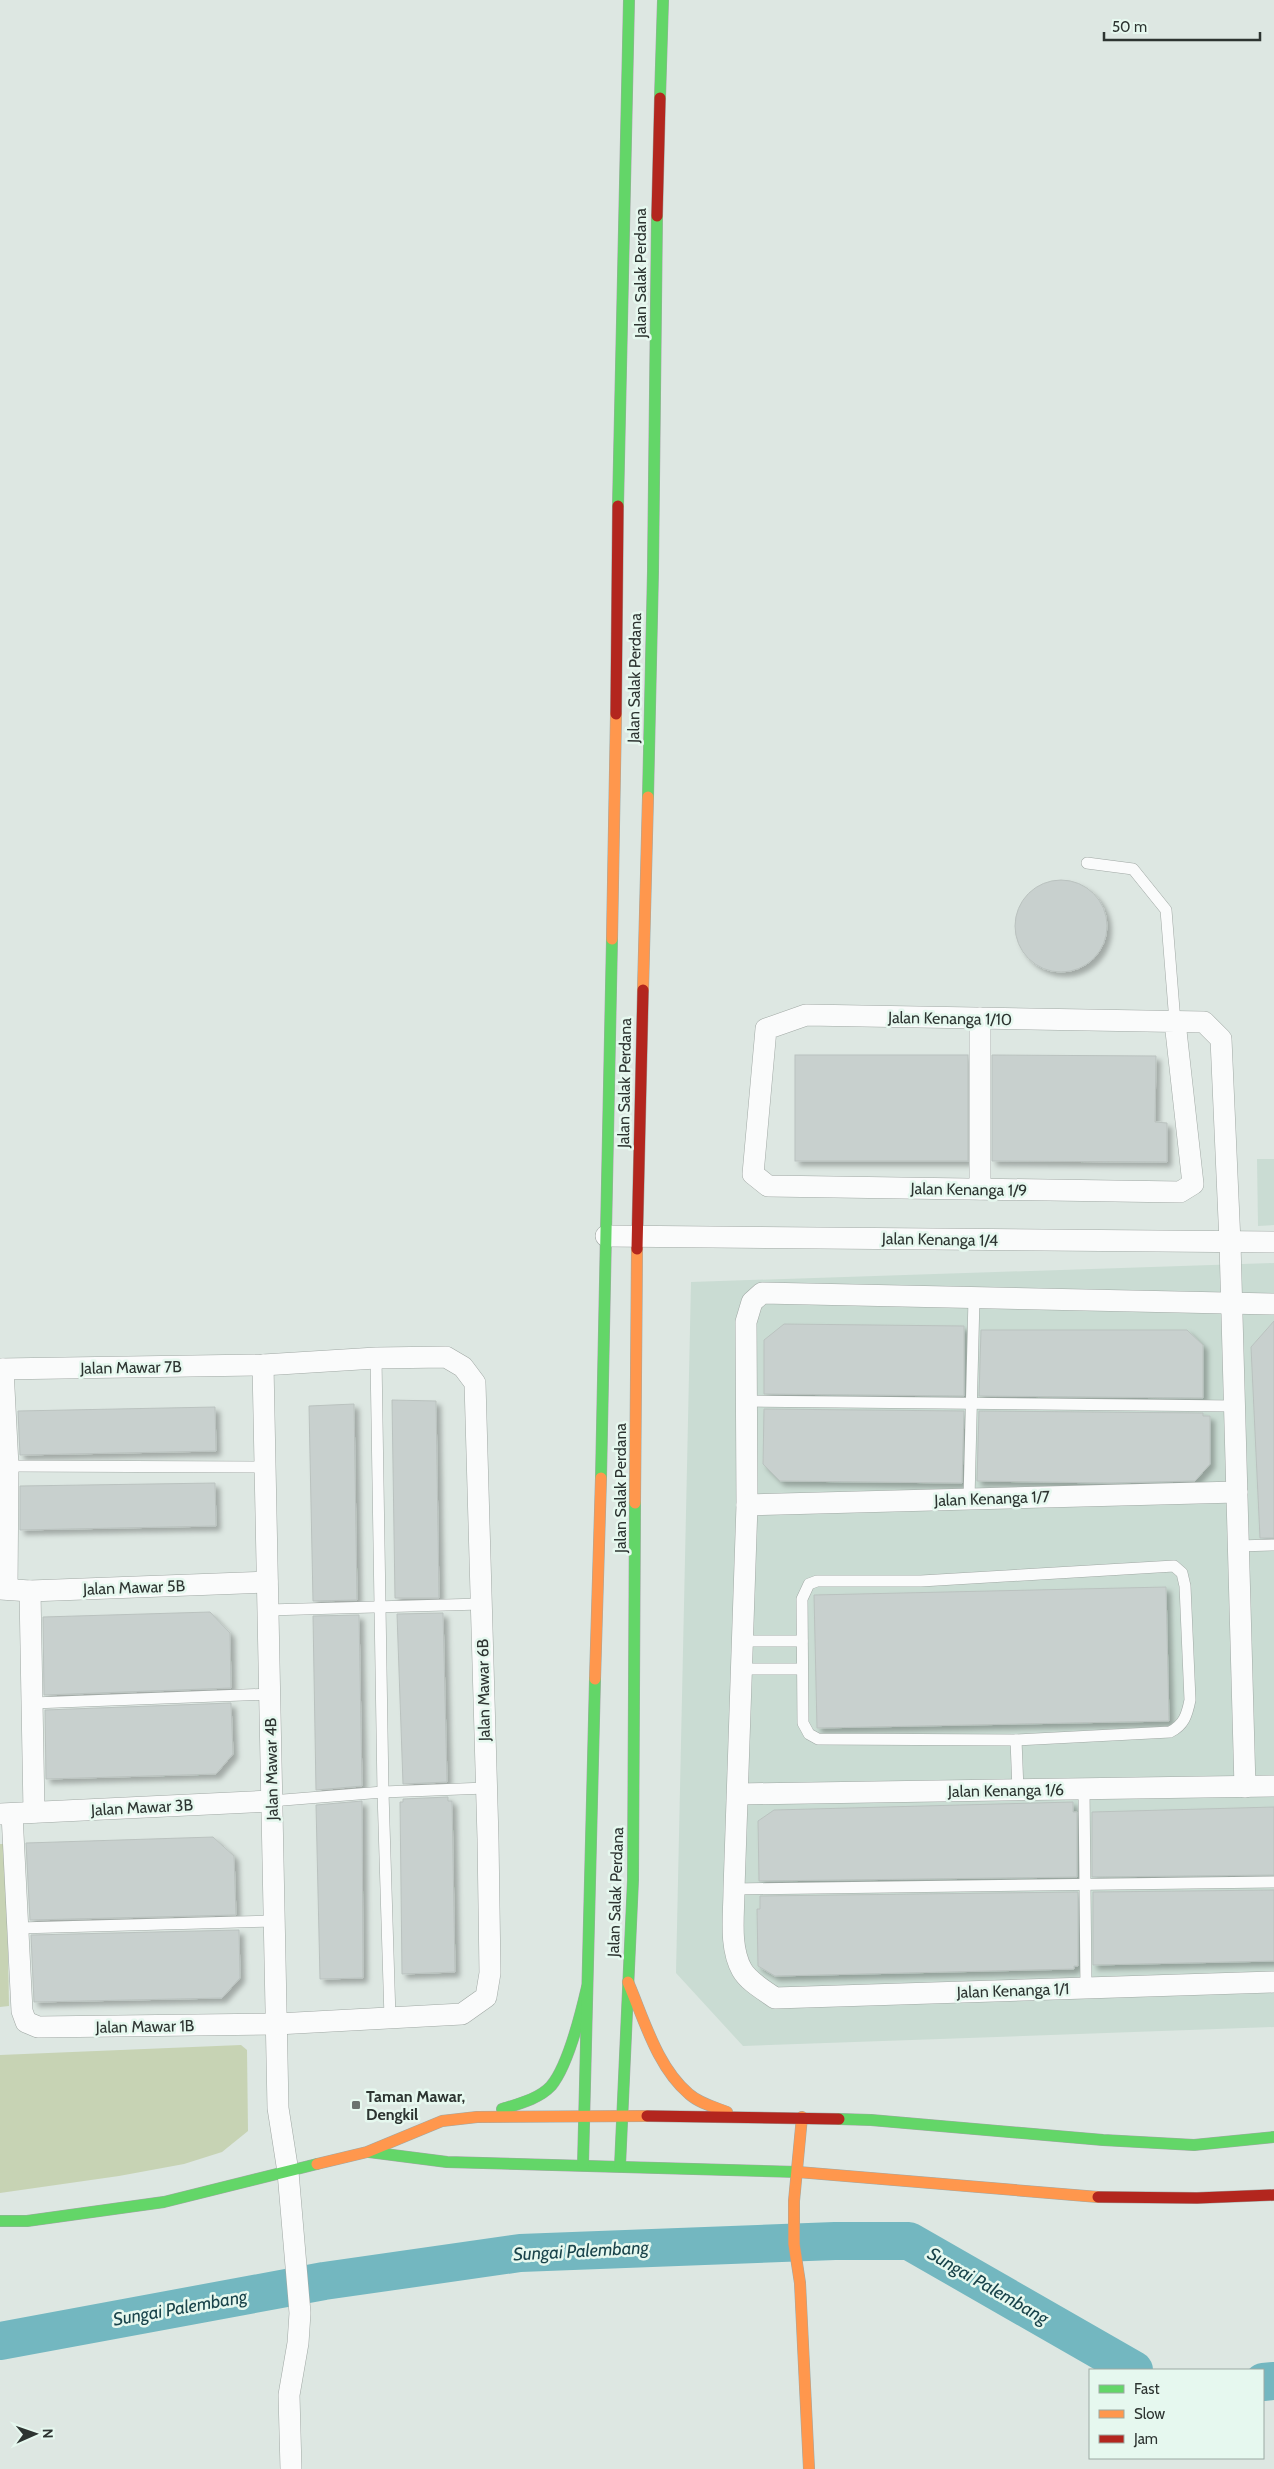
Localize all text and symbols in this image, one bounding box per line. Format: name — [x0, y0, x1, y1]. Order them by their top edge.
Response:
scale bar — [1104, 10, 1260, 42]
text: 50 m — [1112, 18, 1147, 36]
street label: Jalan Salak Perdana — [631, 208, 650, 339]
street label: Jalan Salak Perdana — [624, 613, 645, 744]
street label: Jalan Kenanga 1/10 — [887, 1008, 1012, 1029]
street label: Jalan Salak Perdana — [614, 1018, 635, 1149]
street label: Jalan Kenanga 1/9 — [910, 1179, 1027, 1200]
street label: Jalan Kenanga 1/4 — [881, 1229, 998, 1250]
street label: Jalan Mawar 7B — [79, 1357, 182, 1378]
street label: Jalan Salak Perdana — [611, 1423, 630, 1554]
street label: Jalan Kenanga 1/7 — [933, 1487, 1050, 1510]
street label: Jalan Mawar 5B — [82, 1576, 186, 1599]
street label: Jalan Mawar 6B — [473, 1638, 494, 1742]
street label: Jalan Mawar 4B — [261, 1717, 282, 1821]
street label: Jalan Kenanga 1/6 — [947, 1780, 1064, 1801]
street label: Jalan Mawar 3B — [90, 1795, 194, 1820]
street label: Jalan Salak Perdana — [604, 1826, 627, 1958]
street label: Jalan Kenanga 1/1 — [955, 1979, 1070, 2002]
street label: Jalan Mawar 1B — [95, 2016, 195, 2037]
place label: Taman Mawar, Dengkil — [366, 2087, 465, 2124]
marker: Taman Mawar, Dengkil — [350, 2099, 362, 2111]
water label: Sungai Palembang — [513, 2236, 650, 2266]
water label: Sungai Palembang — [924, 2243, 1053, 2330]
water label: Sungai Palembang — [111, 2285, 249, 2331]
legend — [1089, 2369, 1264, 2459]
text: Fast — [1134, 2380, 1159, 2398]
text: Slow — [1134, 2405, 1165, 2423]
north arrow — [10, 2409, 60, 2459]
text: N — [39, 2428, 57, 2439]
text: Jam — [1133, 2430, 1158, 2448]

